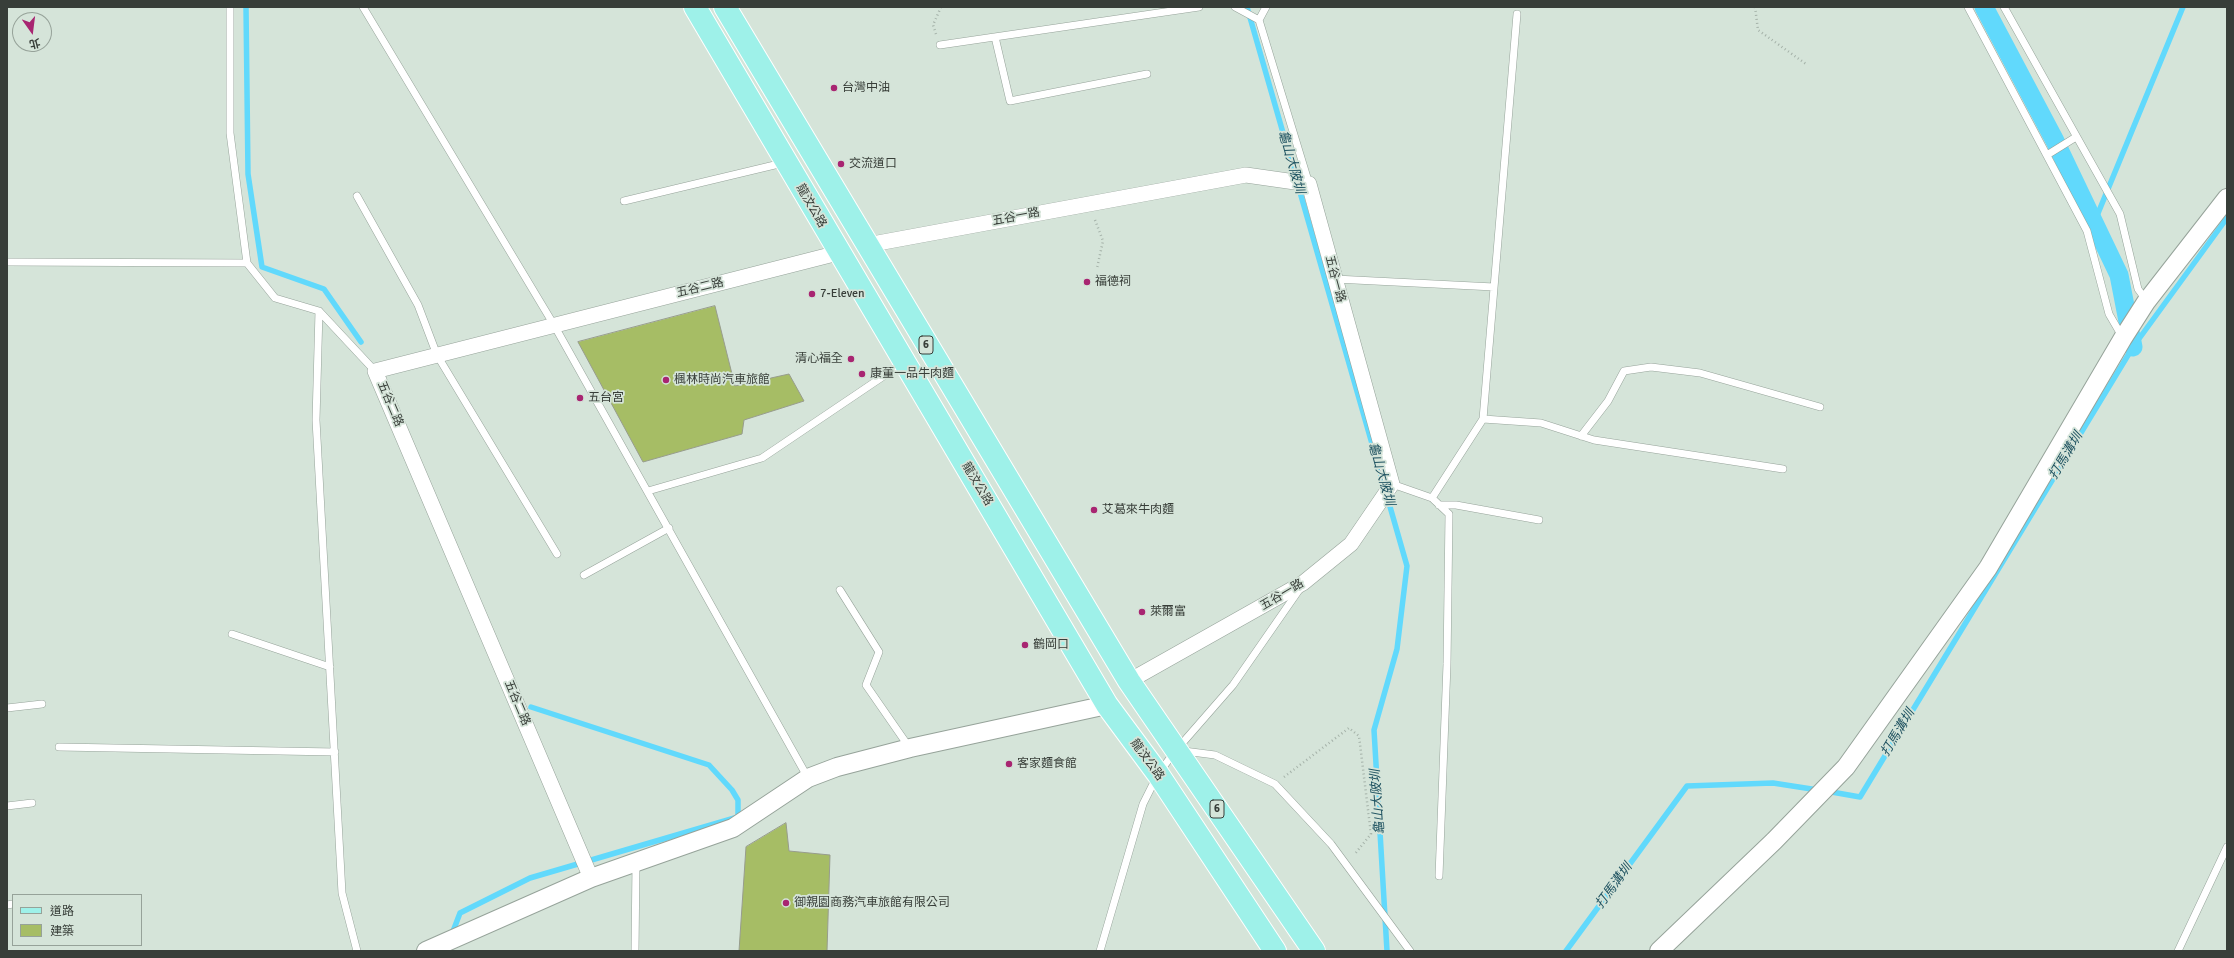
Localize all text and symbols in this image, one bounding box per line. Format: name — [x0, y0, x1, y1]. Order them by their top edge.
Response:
north arrow — [12, 12, 52, 52]
text: 北 — [28, 36, 42, 51]
place label: 台灣中油 — [842, 81, 890, 95]
marker: 台灣中油 — [829, 83, 839, 93]
water label: 龜山大陂圳 — [1275, 129, 1307, 195]
place label: 交流道口 — [849, 157, 897, 171]
marker: 交流道口 — [836, 159, 846, 169]
street label: 龍汶公路 — [793, 182, 829, 230]
street label: 五谷一路 — [991, 205, 1041, 229]
street label: 五谷一路 — [1322, 254, 1348, 304]
street label: 五谷二路 — [675, 275, 725, 301]
place label: 福德祠 — [1095, 275, 1131, 289]
marker: 福德祠 — [1082, 277, 1092, 287]
place label: 7-Eleven — [820, 287, 865, 301]
marker: 7-Eleven — [807, 289, 817, 299]
road number: 6 — [919, 336, 933, 354]
place label: 清心福全 — [795, 352, 843, 366]
marker: 清心福全 — [846, 354, 856, 364]
place label: 康董一品牛肉麵 — [870, 367, 954, 381]
marker: 康董一品牛肉麵 — [857, 369, 867, 379]
place label: 楓林時尚汽車旅館 — [674, 373, 770, 387]
marker: 楓林時尚汽車旅館 — [661, 375, 671, 385]
street label: 五谷二路 — [374, 379, 406, 429]
place label: 五台宮 — [588, 391, 624, 405]
marker: 五台宮 — [575, 393, 585, 403]
water label: 打馬溝圳 — [2046, 430, 2086, 482]
water label: 龜山大陂圳 — [1365, 441, 1397, 507]
street label: 龍汶公路 — [958, 460, 996, 508]
place label: 艾葛來牛肉麵 — [1102, 503, 1174, 517]
marker: 艾葛來牛肉麵 — [1089, 505, 1099, 515]
street label: 五谷一路 — [1258, 576, 1306, 614]
place label: 萊爾富 — [1150, 605, 1186, 619]
marker: 萊爾富 — [1137, 607, 1147, 617]
place label: 鶴岡口 — [1033, 638, 1069, 652]
marker: 鶴岡口 — [1020, 640, 1030, 650]
street label: 五谷二路 — [501, 678, 533, 728]
water label: 打馬溝圳 — [1878, 707, 1918, 759]
street label: 龍汶公路 — [1127, 736, 1167, 784]
place label: 客家麵食館 — [1017, 757, 1077, 771]
marker: 客家麵食館 — [1004, 759, 1014, 769]
water label: 龜山大陂圳 — [1368, 769, 1388, 835]
road number: 6 — [1210, 800, 1224, 818]
water label: 打馬溝圳 — [1592, 860, 1636, 912]
legend — [12, 894, 142, 946]
place label: 御親園商務汽車旅館有限公司 — [794, 896, 950, 910]
marker: 御親園商務汽車旅館有限公司 — [781, 898, 791, 908]
text: 道路 — [50, 904, 74, 919]
text: 建築 — [50, 924, 74, 939]

